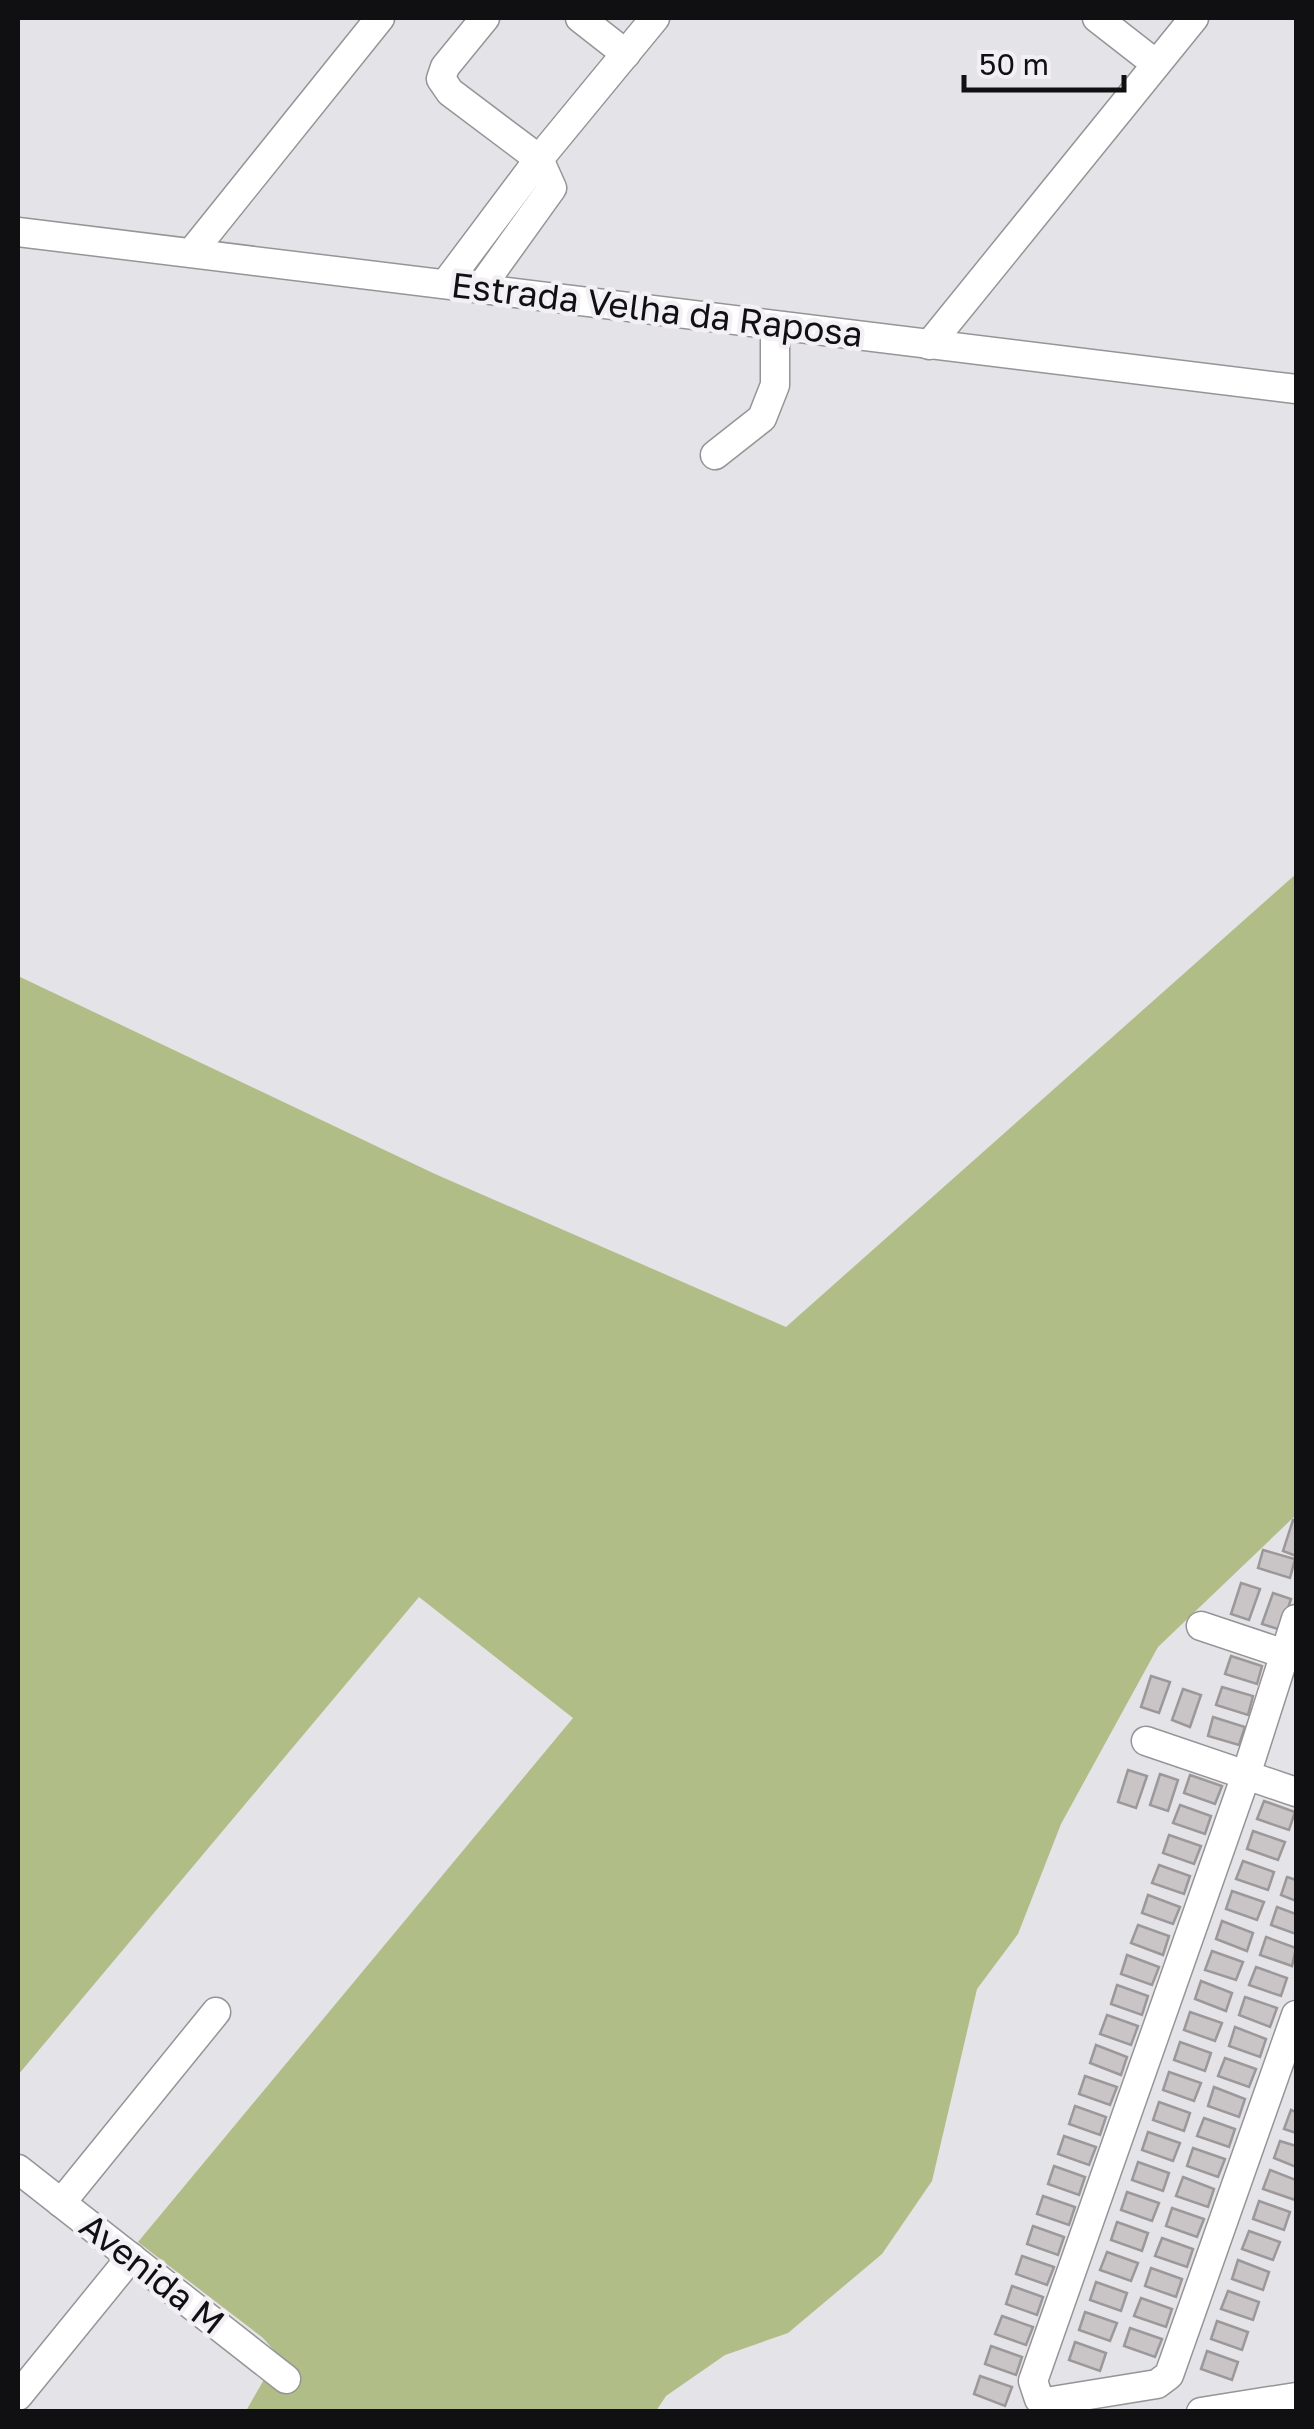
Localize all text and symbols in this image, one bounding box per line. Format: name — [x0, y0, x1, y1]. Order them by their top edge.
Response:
scale bar — [964, 30, 1124, 92]
text: 50 m — [979, 46, 1049, 82]
street label: Estrada Velha da Raposa — [449, 263, 865, 355]
street label: Avenida M — [72, 2204, 233, 2343]

